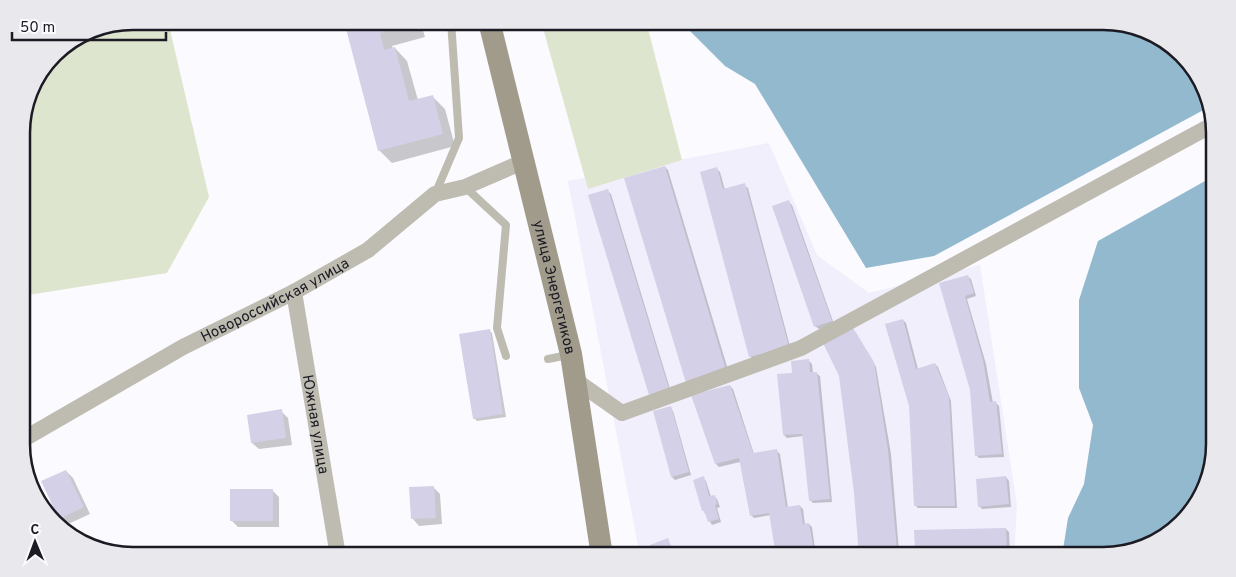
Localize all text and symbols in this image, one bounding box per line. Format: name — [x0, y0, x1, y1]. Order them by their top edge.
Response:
scale bar — [12, 10, 166, 42]
text: 50 m — [20, 19, 55, 38]
street label: улица Энергетиков — [527, 218, 579, 357]
street label: Новороссийская улица — [198, 255, 353, 348]
street label: Южная улица — [297, 373, 332, 476]
north arrow — [10, 517, 60, 567]
text: С — [30, 522, 39, 539]

